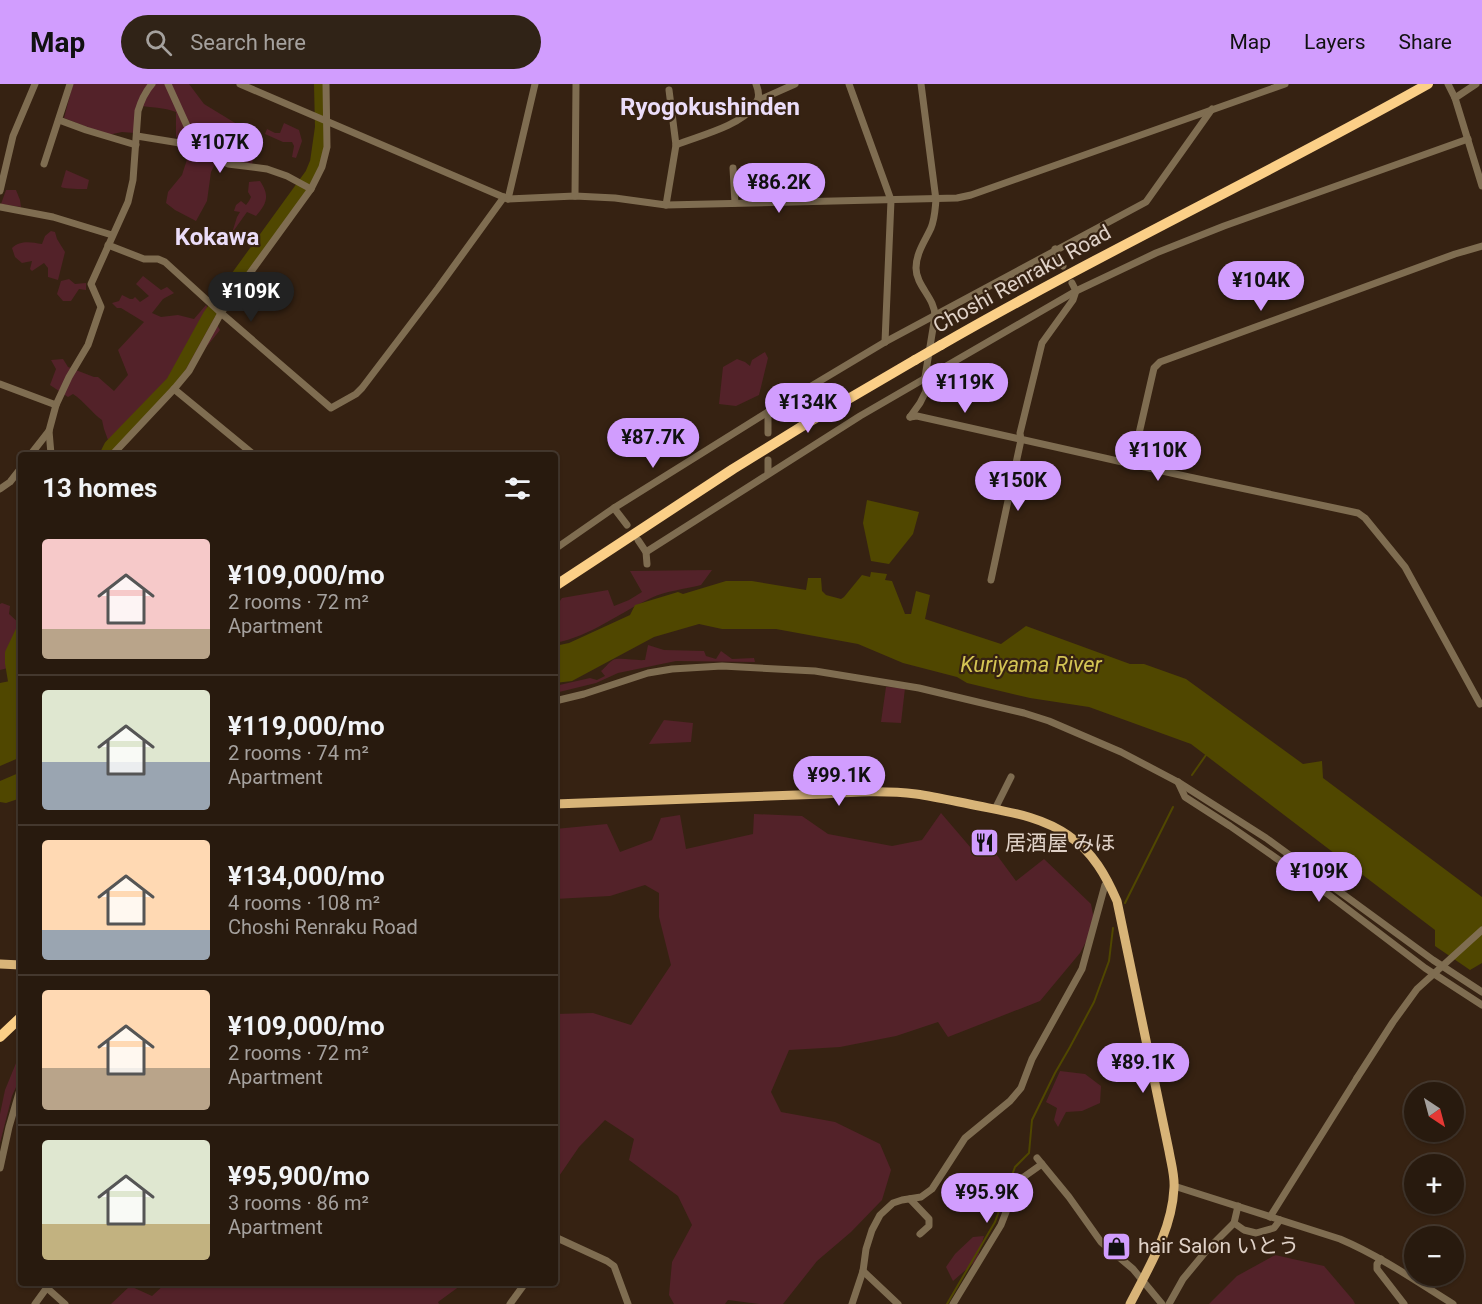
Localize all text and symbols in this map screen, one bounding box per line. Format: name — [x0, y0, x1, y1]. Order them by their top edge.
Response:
search box — [121, 15, 541, 69]
text: Map — [30, 26, 85, 59]
icon: search — [142, 26, 175, 59]
text: Search here — [190, 30, 306, 55]
text: Map — [1229, 30, 1271, 54]
text: Layers — [1304, 30, 1365, 54]
text: Share — [1398, 30, 1452, 54]
district label: Ryogokushinden — [620, 93, 800, 121]
pin: ¥107K — [178, 123, 262, 174]
text: ¥107K — [191, 130, 249, 154]
pin: ¥86.2K — [730, 163, 828, 214]
text: ¥86.2K — [747, 170, 811, 194]
street label: Choshi Renraku Road — [929, 220, 1115, 338]
district label: Kokawa — [175, 223, 259, 251]
pin: ¥104K — [1219, 261, 1303, 312]
text: ¥104K — [1232, 268, 1290, 292]
pin: ¥109K — [209, 272, 293, 323]
text: ¥109K — [222, 279, 280, 303]
pin: ¥119K — [923, 363, 1007, 414]
text: ¥119K — [936, 370, 994, 394]
pin: ¥134K — [766, 383, 850, 434]
text: ¥134K — [779, 390, 837, 414]
pin: ¥87.7K — [604, 418, 702, 469]
text: ¥87.7K — [621, 425, 685, 449]
pin: ¥110K — [1116, 431, 1200, 482]
text: ¥110K — [1129, 438, 1187, 462]
pin: ¥150K — [976, 461, 1060, 512]
text: ¥150K — [989, 468, 1047, 492]
icon: filters — [501, 472, 534, 505]
text: 13 homes — [42, 473, 157, 503]
text: ¥109,000/mo — [228, 560, 385, 590]
icon: home — [90, 563, 162, 635]
text: 2 rooms · 72 m² — [228, 590, 369, 614]
text: Apartment — [228, 614, 323, 638]
water label: Kuriyama River — [960, 652, 1103, 677]
text: ¥119,000/mo — [228, 711, 385, 741]
icon: home — [90, 714, 162, 786]
text: 2 rooms · 74 m² — [228, 741, 369, 765]
pin: ¥99.1K — [790, 756, 888, 807]
text: ¥99.1K — [807, 763, 871, 787]
text: Apartment — [228, 765, 323, 789]
restaurant icon: 居酒屋 みほ — [968, 827, 1000, 859]
place label: 居酒屋 みほ — [1005, 831, 1115, 855]
pin: ¥109K — [1277, 852, 1361, 903]
text: ¥109K — [1290, 859, 1348, 883]
text: ¥134,000/mo — [228, 861, 385, 891]
icon: home — [90, 864, 162, 936]
text: 4 rooms · 108 m² — [228, 891, 380, 915]
text: Choshi Renraku Road — [228, 915, 418, 939]
text: ¥109,000/mo — [228, 1011, 385, 1041]
icon: home — [90, 1014, 162, 1086]
text: 2 rooms · 72 m² — [228, 1041, 369, 1065]
pin: ¥89.1K — [1094, 1043, 1192, 1094]
text: ¥89.1K — [1111, 1050, 1175, 1074]
text: Apartment — [228, 1065, 323, 1089]
north arrow — [1404, 1082, 1464, 1142]
map controls — [1404, 1082, 1464, 1286]
button: + — [1404, 1154, 1464, 1214]
text: ¥95,900/mo — [228, 1161, 370, 1191]
icon: home — [90, 1164, 162, 1236]
pin: ¥95.9K — [938, 1173, 1036, 1224]
text: ¥95.9K — [955, 1180, 1019, 1204]
text: 3 rooms · 86 m² — [228, 1191, 369, 1215]
text: Apartment — [228, 1215, 323, 1239]
button: − — [1404, 1226, 1464, 1286]
shop icon: hair Salon いとう — [1101, 1230, 1133, 1262]
place label: hair Salon いとう — [1138, 1234, 1299, 1258]

